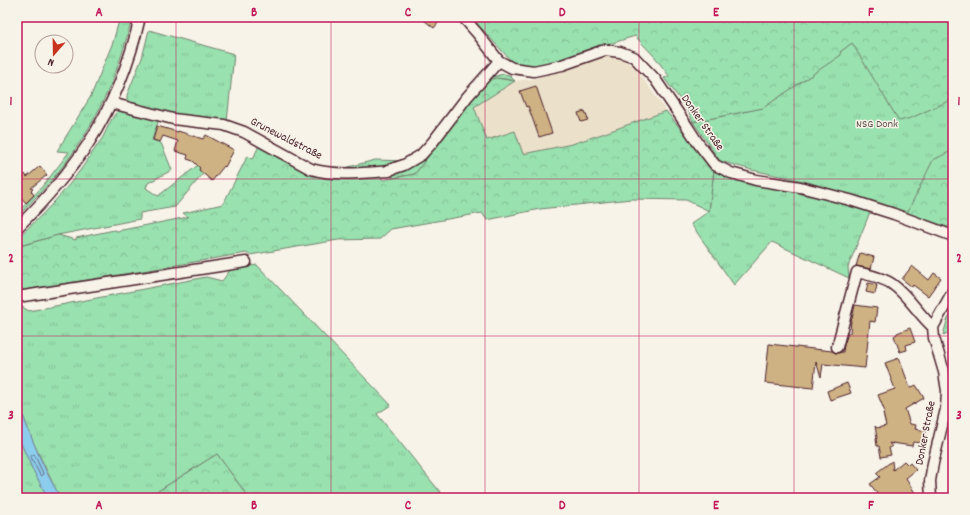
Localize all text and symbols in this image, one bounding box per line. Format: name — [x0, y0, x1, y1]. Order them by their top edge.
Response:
text: A — [95, 4, 103, 23]
text: B — [251, 4, 257, 23]
text: C — [405, 4, 412, 23]
text: D — [559, 4, 566, 23]
text: E — [713, 4, 720, 23]
text: F — [868, 4, 874, 23]
north arrow — [34, 34, 74, 74]
text: N — [45, 53, 57, 70]
street label: Donker Straße — [676, 91, 728, 155]
text: 1 — [10, 93, 13, 112]
text: 1 — [958, 93, 961, 112]
street label: Grunewaldstraße — [247, 114, 325, 164]
park label: NSG Donk — [856, 116, 898, 133]
text: 2 — [8, 250, 14, 269]
text: 2 — [956, 250, 962, 269]
street label: Donker Straße — [911, 399, 941, 467]
text: 3 — [8, 407, 14, 426]
text: 3 — [956, 407, 962, 426]
text: A — [95, 497, 103, 515]
text: B — [251, 497, 257, 515]
text: C — [405, 497, 412, 515]
text: D — [559, 497, 566, 515]
text: E — [713, 497, 720, 515]
text: F — [868, 497, 874, 515]

